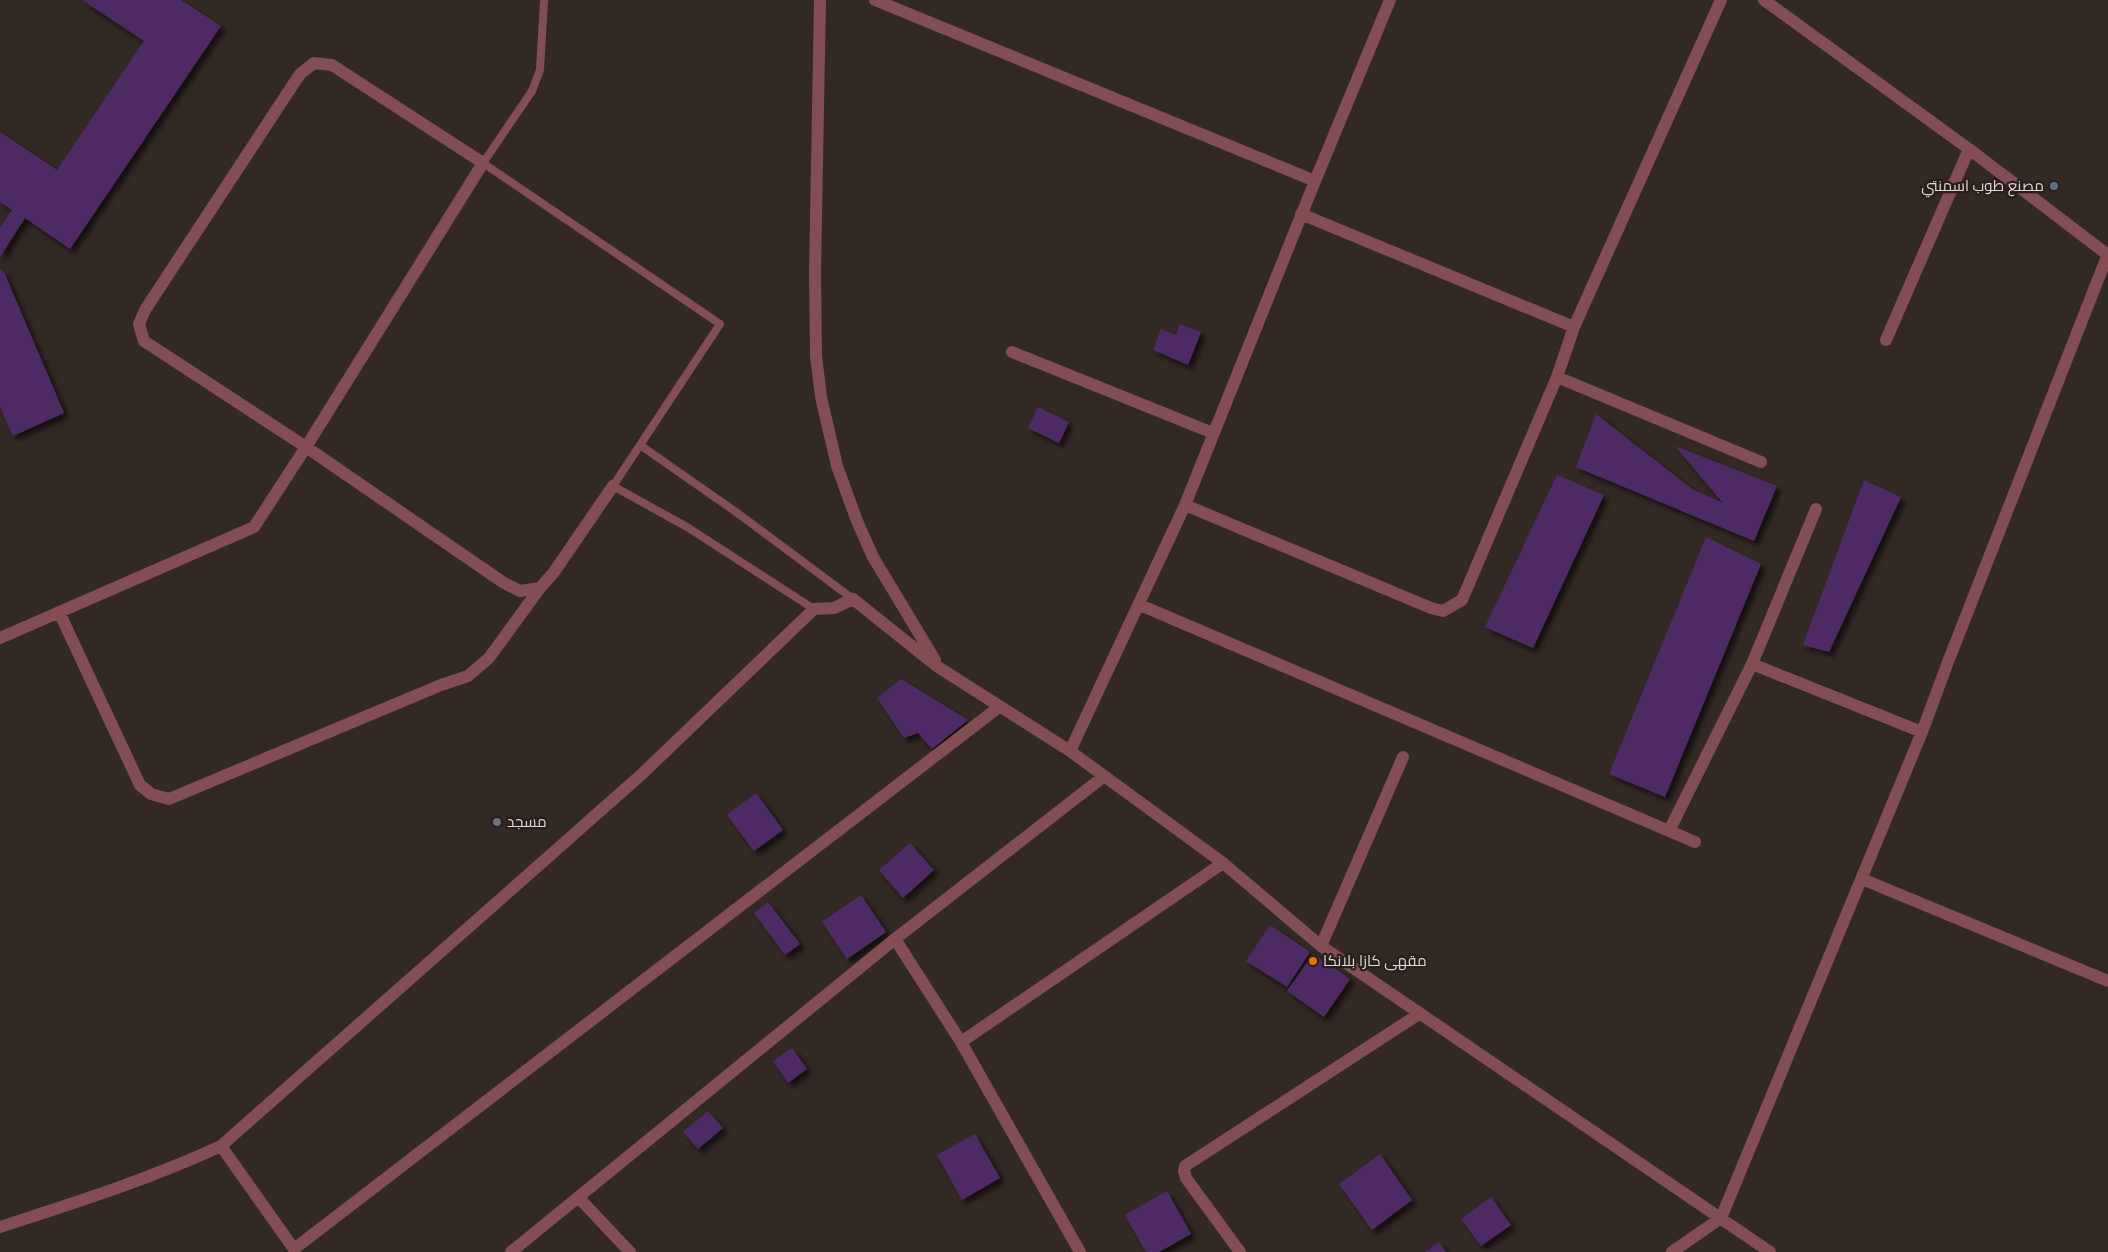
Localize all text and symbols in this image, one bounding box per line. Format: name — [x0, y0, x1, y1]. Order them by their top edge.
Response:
place label: مصنع طوب اسمنتي — [1921, 177, 2044, 198]
marker: مصنع طوب اسمنتي — [2048, 180, 2060, 192]
place label: مسجد — [507, 813, 547, 831]
marker: مسجد — [491, 816, 503, 828]
place label: مقهى كازا بلانكا — [1323, 952, 1427, 971]
marker: مقهى كازا بلانكا — [1307, 955, 1319, 967]

